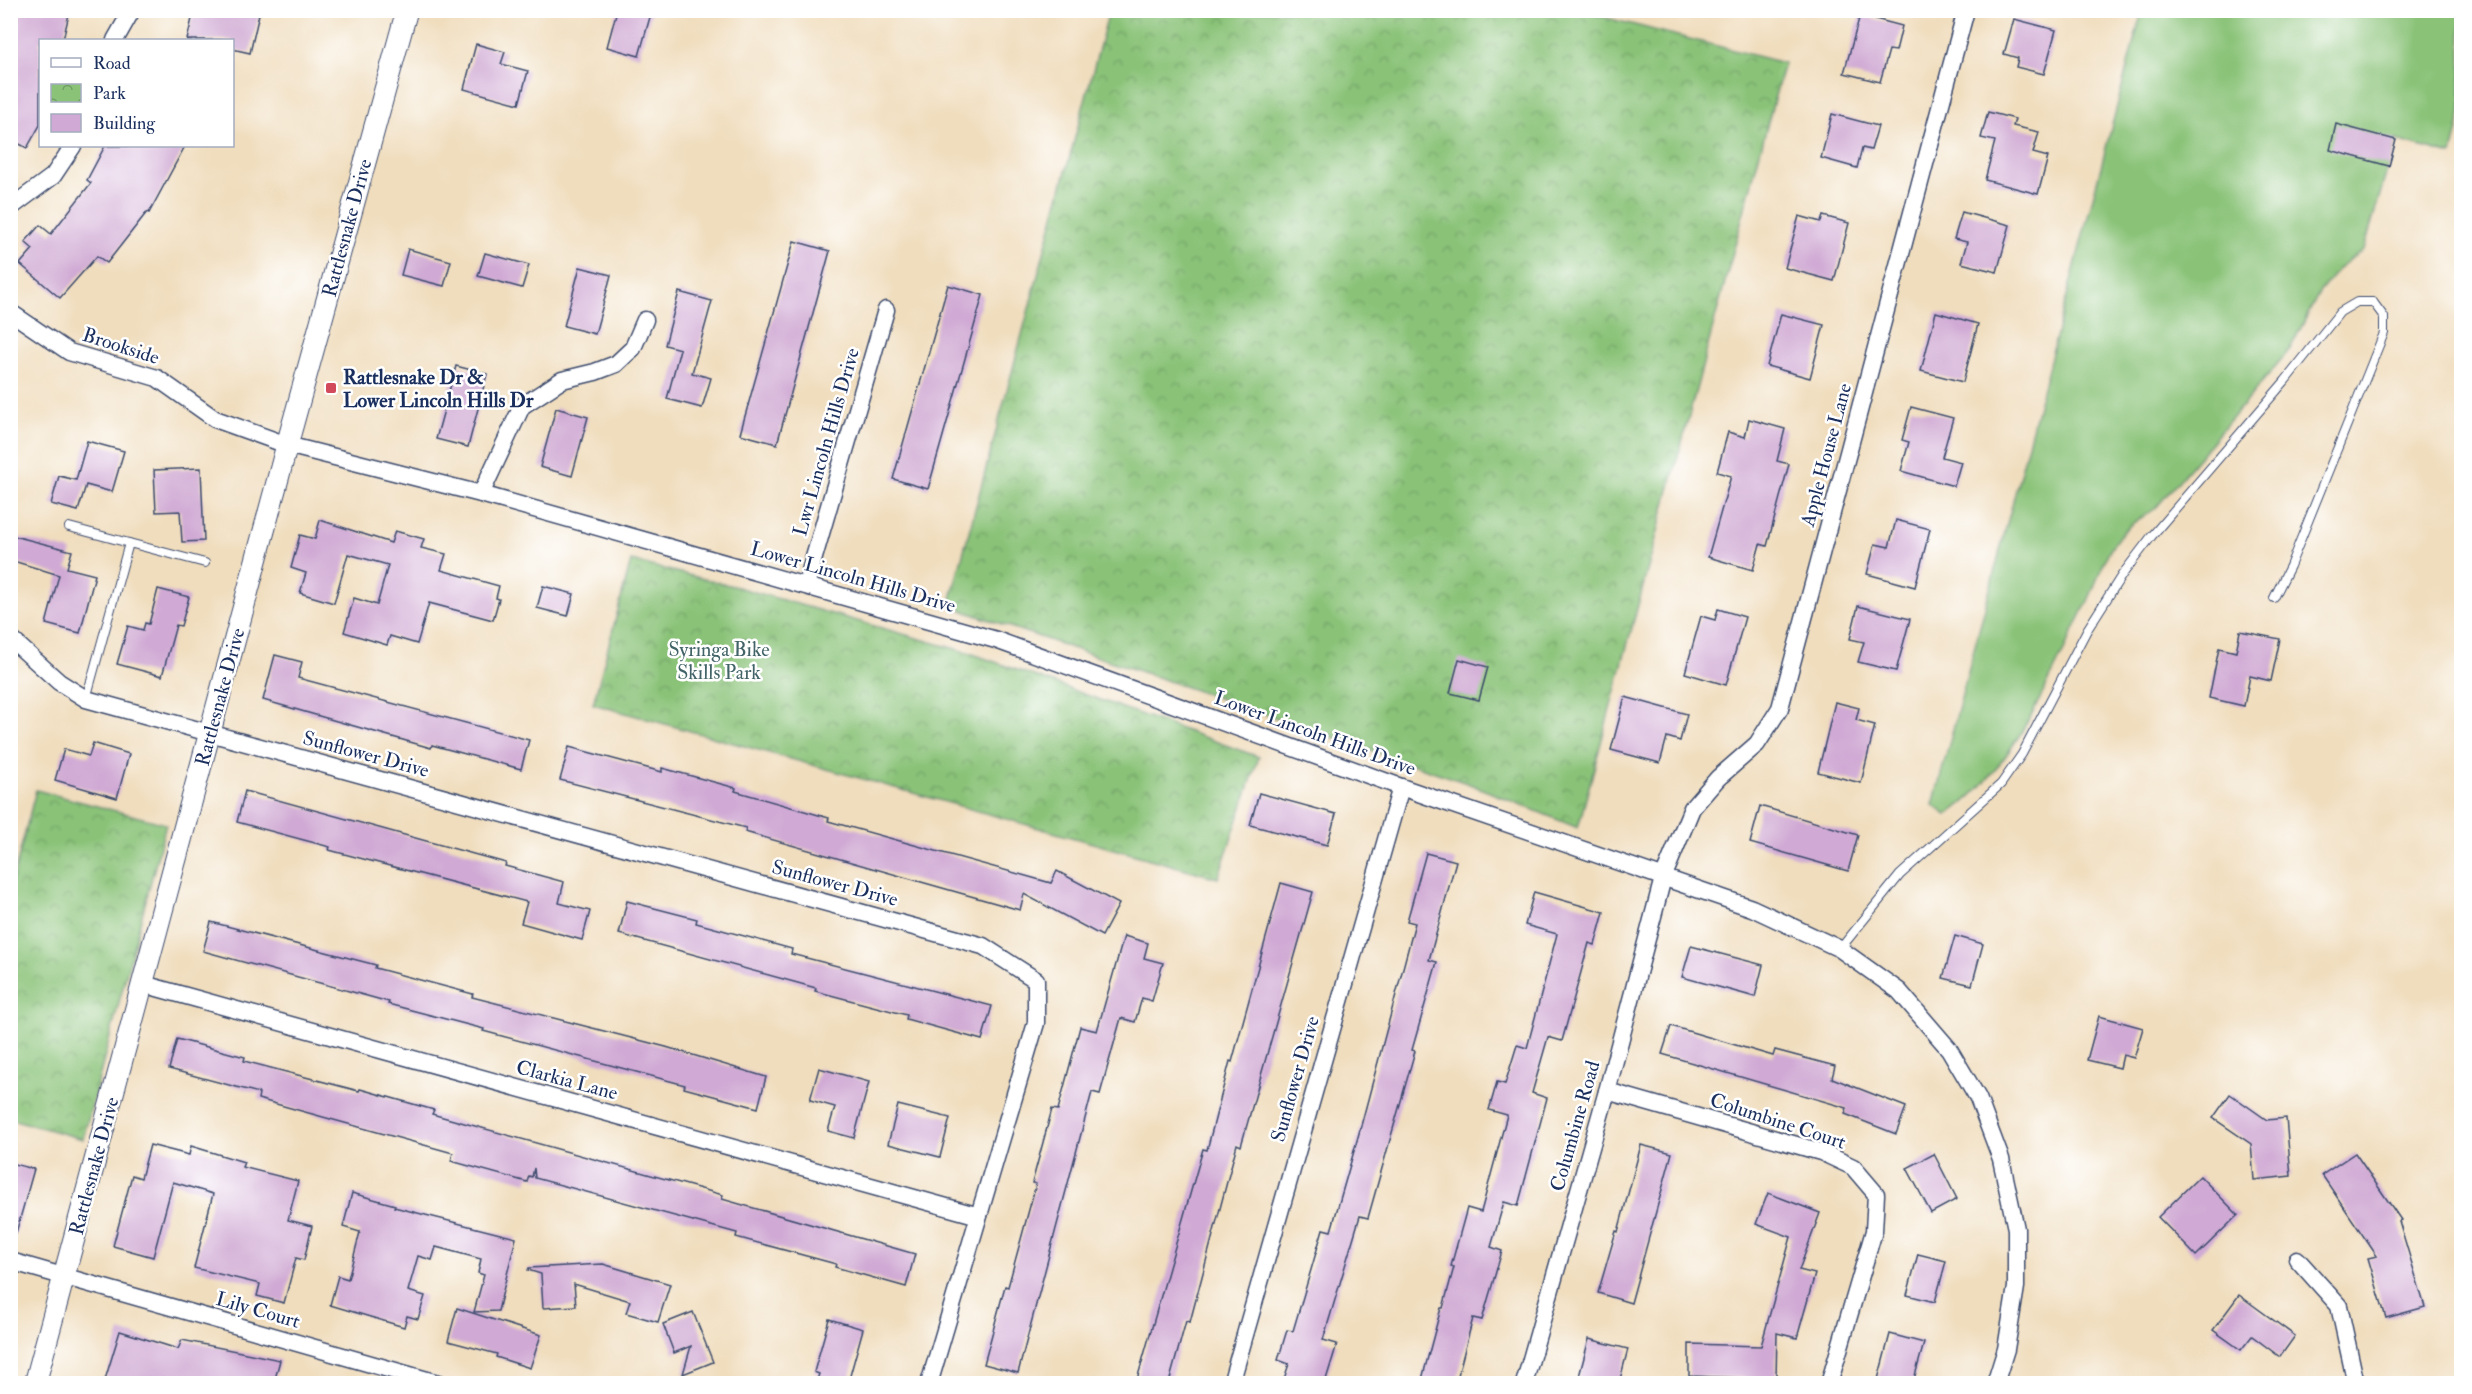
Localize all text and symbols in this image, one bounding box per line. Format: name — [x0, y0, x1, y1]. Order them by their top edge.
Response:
legend — [39, 39, 234, 147]
text: Road — [93, 52, 131, 75]
text: Park — [93, 82, 126, 105]
text: Building — [93, 112, 156, 135]
street label: Rattlesnake Drive — [317, 156, 377, 300]
street label: Brookside — [79, 322, 163, 370]
street label: Lwr Lincoln Hills Drive — [787, 345, 865, 539]
place label: Rattlesnake Dr & Lower Lincoln Hills Dr — [343, 365, 534, 413]
marker: Rattlesnake Dr & Lower Lincoln Hills Dr — [324, 381, 338, 395]
street label: Apple House Lane — [1795, 381, 1858, 531]
street label: Lower Lincoln Hills Drive — [747, 536, 959, 618]
street label: Rattlesnake Drive — [190, 625, 250, 769]
park label: Syringa Bike Skills Park — [668, 637, 770, 685]
street label: Lower Lincoln Hills Drive — [1211, 685, 1419, 781]
street label: Sunflower Drive — [300, 725, 432, 783]
street label: Sunflower Drive — [769, 854, 901, 912]
street label: Sunflower Drive — [1265, 1013, 1325, 1145]
street label: Clarkia Lane — [513, 1054, 621, 1106]
street label: Columbine Road — [1544, 1058, 1606, 1194]
street label: Columbine Court — [1707, 1087, 1850, 1155]
street label: Rattlesnake Drive — [64, 1094, 124, 1238]
street label: Lily Court — [213, 1286, 303, 1334]

